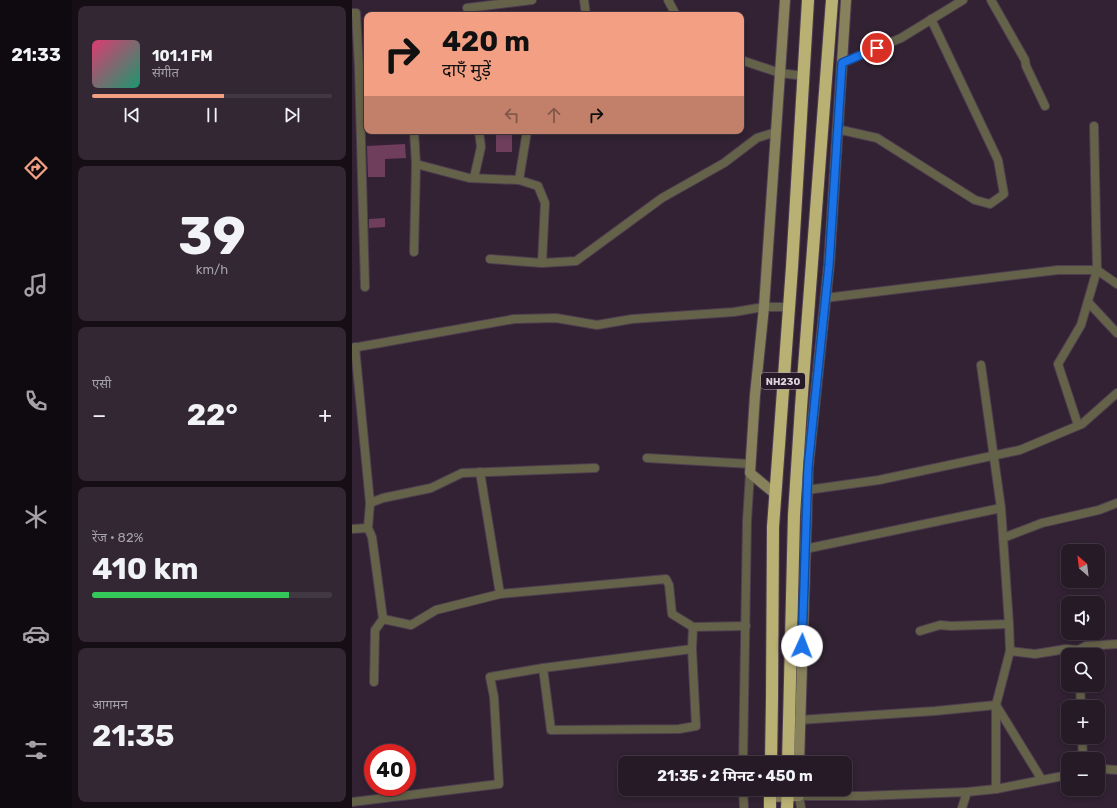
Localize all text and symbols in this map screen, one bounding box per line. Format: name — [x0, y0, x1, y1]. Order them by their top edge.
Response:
text: 420 m — [442, 25, 530, 58]
icon: right — [376, 28, 428, 80]
pin — [860, 31, 894, 65]
icon: arrive — [866, 37, 888, 59]
text: 21:33 — [11, 44, 61, 66]
text: 101.1 FM — [152, 47, 213, 65]
text: दाएँ मुड़ें — [442, 59, 491, 81]
text: संगीत — [152, 65, 179, 80]
icon: previous — [121, 104, 143, 126]
icon: pause — [201, 104, 223, 126]
icon: next — [281, 104, 303, 126]
icon: left — [501, 104, 523, 126]
icon: ahead — [543, 104, 565, 126]
icon: right — [585, 104, 607, 126]
icon: directions — [22, 154, 50, 182]
text: 39 — [178, 205, 246, 267]
text: km/h — [196, 262, 228, 277]
icon: music — [22, 271, 50, 299]
road number: NH230 — [761, 373, 805, 389]
text: एसी — [92, 376, 111, 391]
icon: phone — [22, 387, 50, 415]
text: 22° — [187, 397, 238, 433]
text: − — [92, 402, 106, 429]
text: + — [318, 402, 332, 429]
icon: climate — [22, 503, 50, 531]
text: रेंज · 82% — [92, 530, 143, 545]
north arrow — [1061, 544, 1105, 588]
map controls — [1061, 544, 1105, 796]
text: 410 km — [92, 551, 198, 587]
button: sound — [1061, 596, 1105, 640]
icon: car — [22, 620, 50, 648]
position arrow — [781, 625, 823, 667]
button: search — [1061, 648, 1105, 692]
text: आगमन — [92, 697, 128, 712]
button: + — [1061, 700, 1105, 744]
text: 21:35 — [92, 718, 174, 754]
icon: filters — [22, 736, 50, 764]
speed limit sign: 40 — [364, 744, 416, 796]
button: − — [1061, 752, 1105, 796]
text: 21:35 · 2 मिनट · 450 m — [657, 767, 813, 785]

